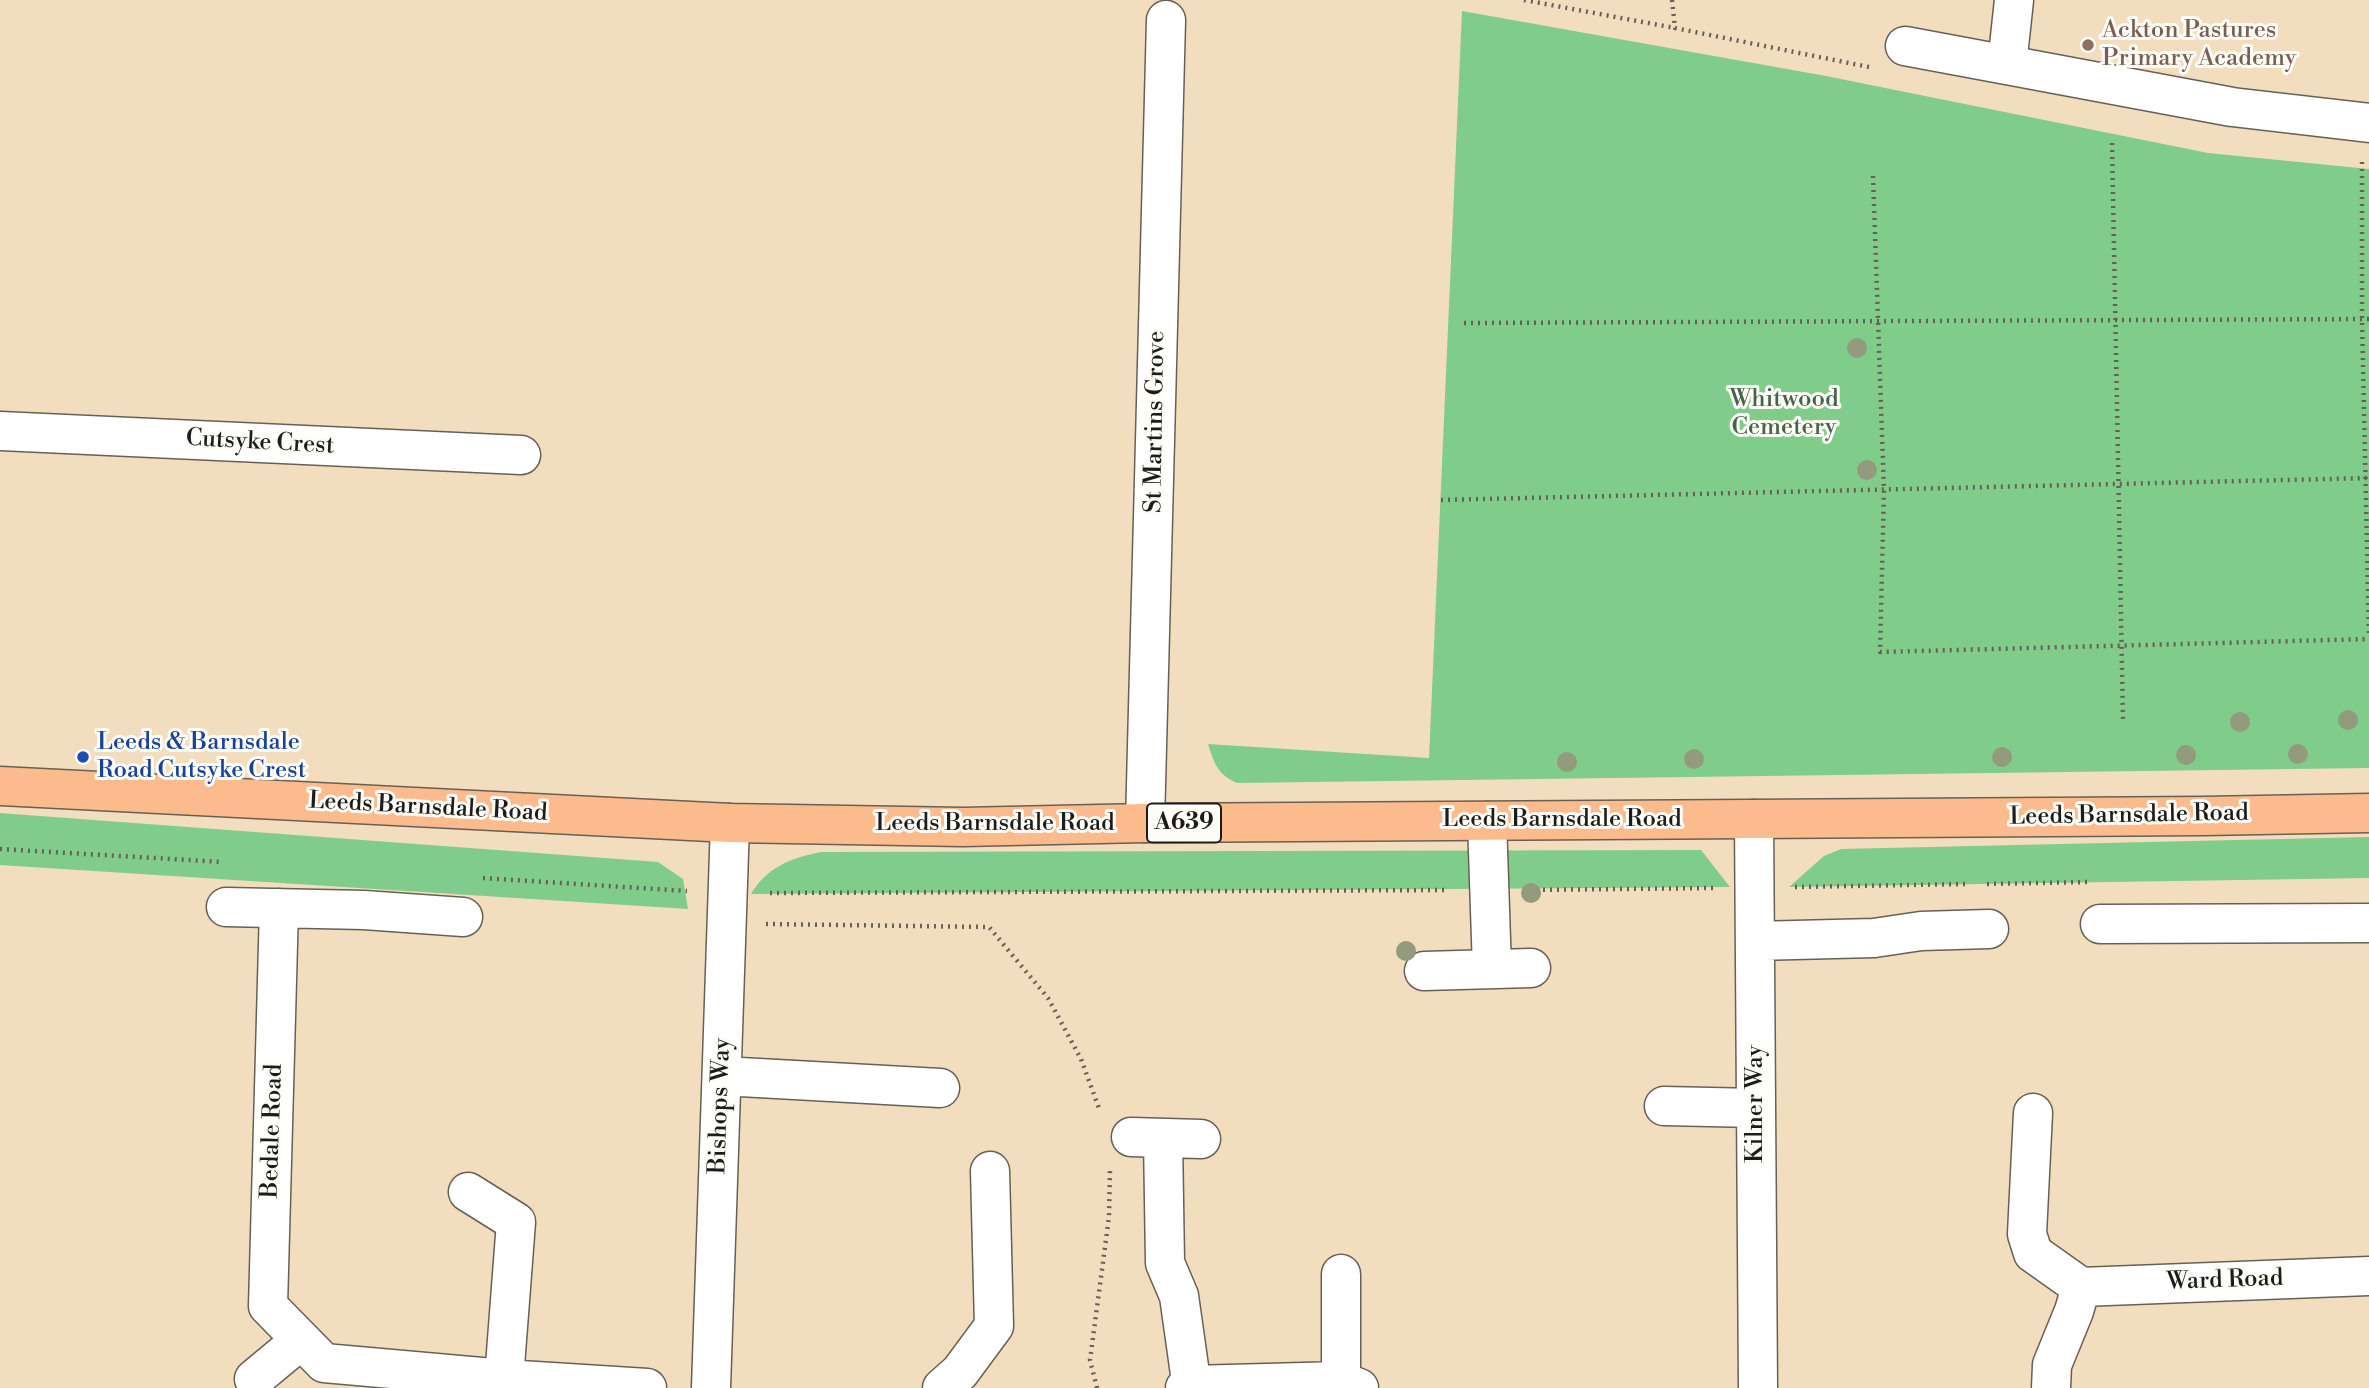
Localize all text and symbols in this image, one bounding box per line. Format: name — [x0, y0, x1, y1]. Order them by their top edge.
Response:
place label: Ackton Pastures Primary Academy — [2102, 17, 2296, 73]
marker: Ackton Pastures Primary Academy — [2080, 37, 2096, 53]
street label: St Martins Grove — [1140, 331, 1172, 513]
park label: Whitwood Cemetery — [1729, 386, 1839, 442]
street label: Cutsyke Crest — [185, 425, 335, 461]
place label: Leeds & Barnsdale Road Cutsyke Crest — [97, 729, 306, 785]
marker: Leeds & Barnsdale Road Cutsyke Crest — [75, 749, 91, 765]
street label: Leeds Barnsdale Road — [308, 787, 548, 829]
street label: Leeds Barnsdale Road — [2009, 800, 2249, 832]
road number: A639 — [1147, 804, 1221, 842]
street label: Leeds Barnsdale Road — [1442, 806, 1682, 834]
street label: Leeds Barnsdale Road — [875, 810, 1115, 838]
street label: Bishops Way — [704, 1037, 738, 1175]
street label: Kilner Way — [1742, 1045, 1770, 1163]
street label: Bedale Road — [256, 1063, 290, 1199]
street label: Ward Road — [2166, 1265, 2284, 1297]

